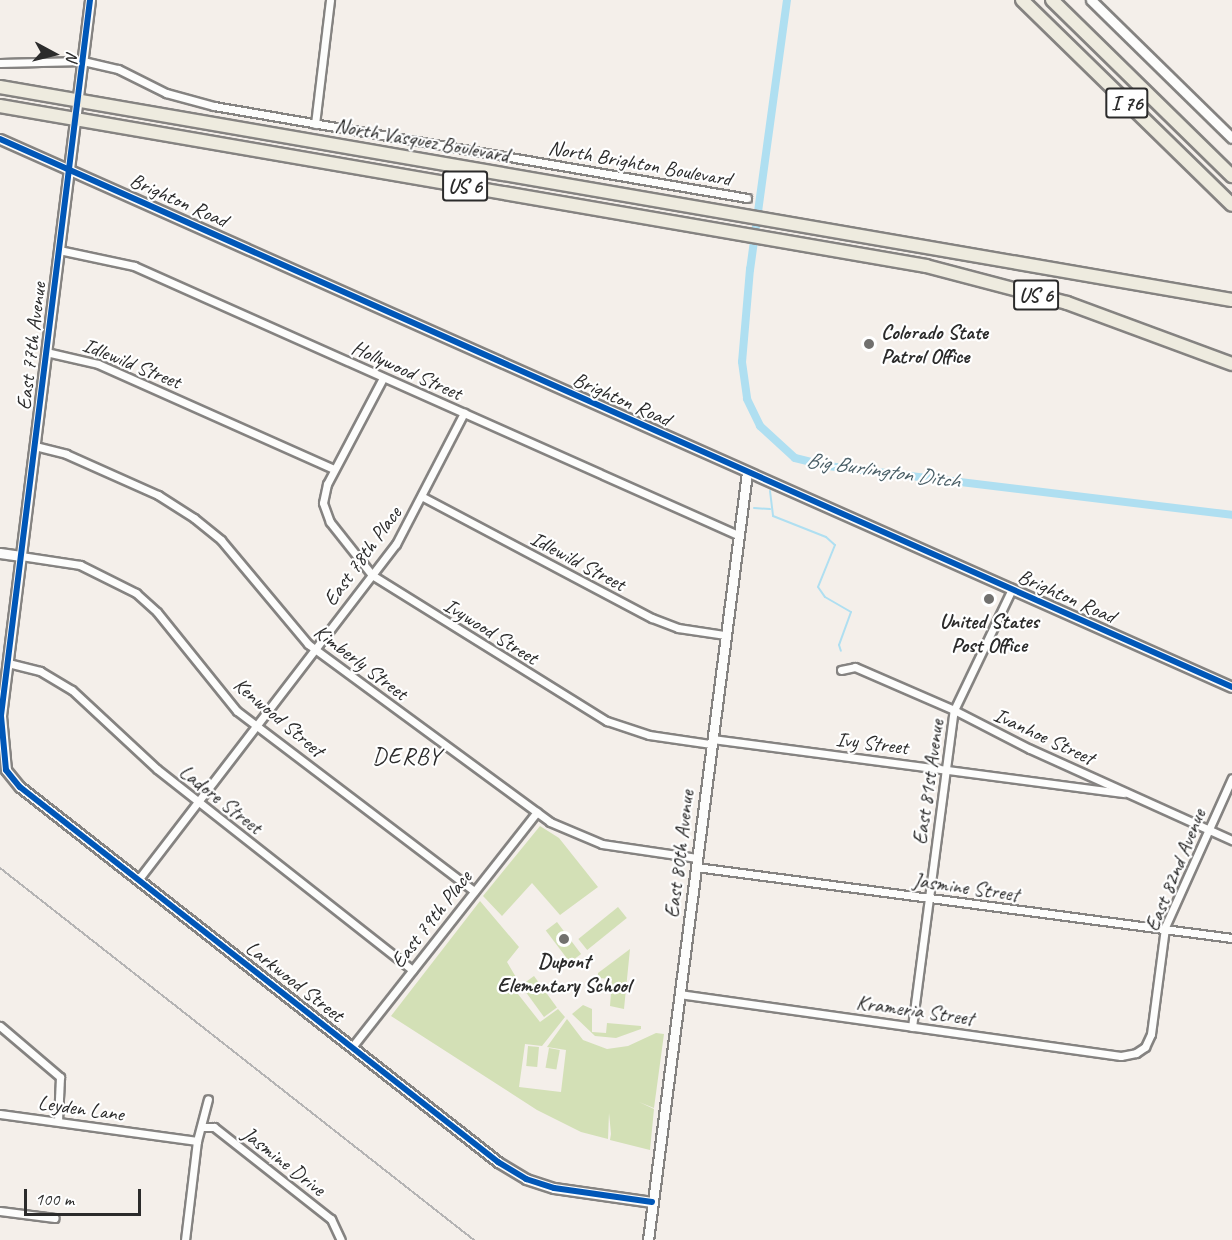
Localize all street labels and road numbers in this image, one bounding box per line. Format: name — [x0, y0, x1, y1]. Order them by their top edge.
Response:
road number: I 76 — [1104, 86, 1150, 120]
street label: North Vasquez Boulevard — [332, 112, 512, 168]
street label: North Brighton Boulevard — [546, 134, 734, 192]
street label: Brighton Road — [127, 167, 231, 233]
road number: US 6 — [441, 169, 489, 203]
road number: US 6 — [1012, 278, 1060, 312]
street label: East 77th Avenue — [11, 281, 51, 411]
street label: Idlewild Street — [79, 332, 185, 394]
street label: Hollywood Street — [348, 334, 466, 406]
street label: Brighton Road — [570, 366, 674, 432]
street label: East 78th Place — [317, 501, 407, 611]
street label: Idlewild Street — [526, 525, 630, 597]
street label: Brighton Road — [1015, 563, 1119, 629]
street label: Ivywood Street — [439, 592, 543, 670]
street label: Kimberly Street — [309, 618, 413, 706]
street label: Kenwood Street — [229, 672, 329, 762]
street label: Ivanhoe Street — [990, 702, 1098, 770]
street label: East 81st Avenue — [907, 718, 949, 846]
street label: Ivy Street — [834, 726, 910, 760]
street label: Ladore Street — [174, 759, 268, 839]
street label: East 80th Avenue — [659, 789, 699, 919]
street label: East 82nd Avenue — [1139, 805, 1211, 935]
street label: East 79th Place — [385, 865, 477, 973]
street label: Jasmine Street — [912, 867, 1020, 907]
street label: Larkwood Street — [241, 935, 349, 1027]
street label: Krameria Street — [855, 989, 975, 1031]
street label: Leyden Lane — [36, 1089, 126, 1127]
street label: Jasmine Drive — [237, 1121, 331, 1201]

